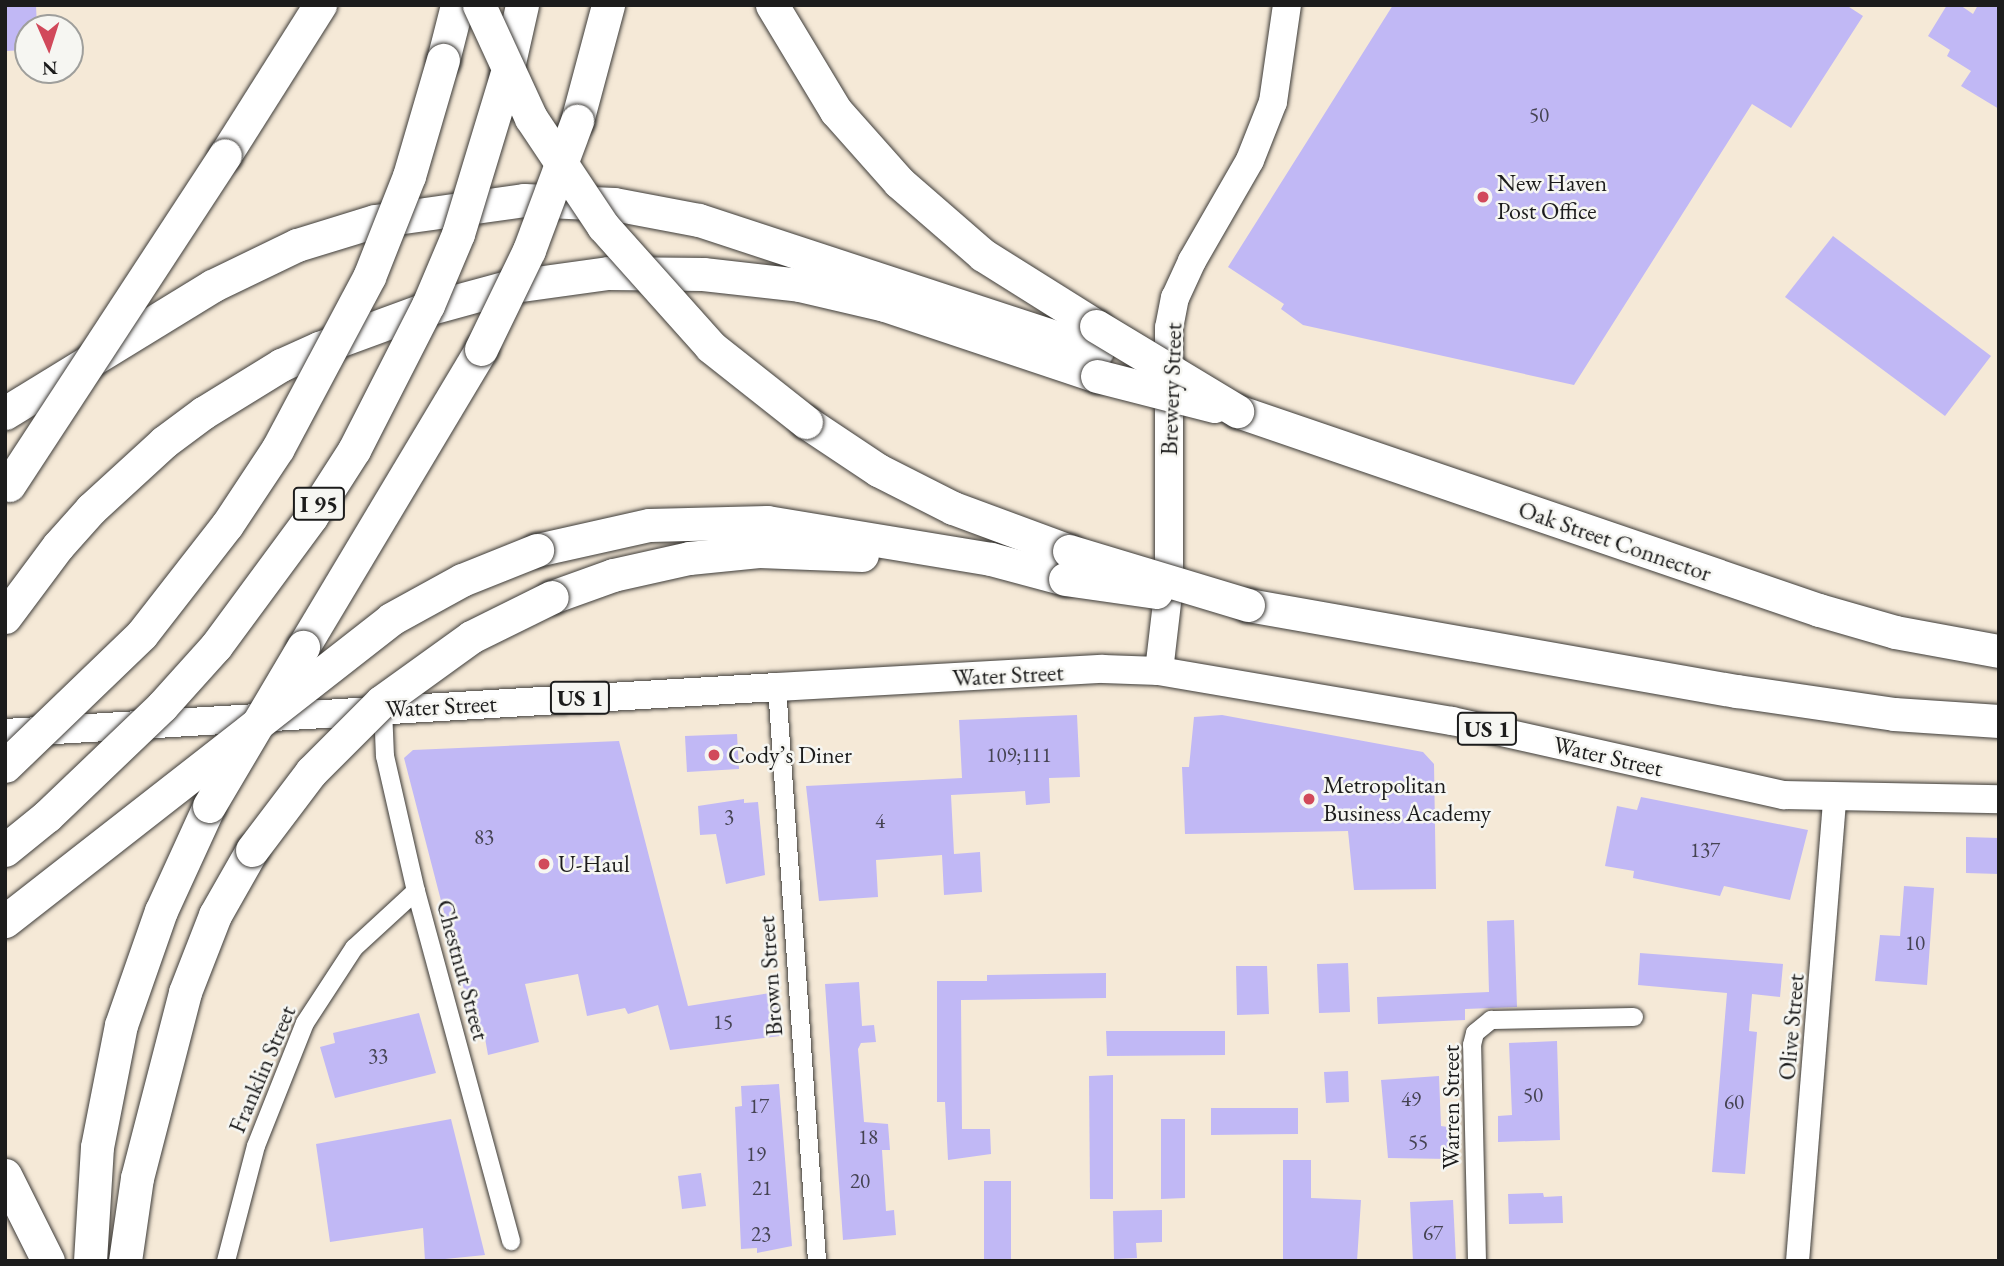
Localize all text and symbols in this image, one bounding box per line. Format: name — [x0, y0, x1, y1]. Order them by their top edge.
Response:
north arrow — [14, 14, 84, 84]
text: N — [42, 56, 58, 81]
house number: 50 — [1529, 102, 1549, 128]
place label: New Haven Post Office — [1497, 169, 1607, 225]
marker: New Haven Post Office — [1475, 189, 1491, 205]
street label: Brewery Street — [1154, 322, 1188, 456]
road number: I 95 — [293, 484, 345, 524]
street label: Oak Street Connector — [1515, 494, 1715, 588]
street label: Water Street — [952, 658, 1064, 692]
road number: US 1 — [548, 678, 612, 718]
street label: Water Street — [385, 689, 497, 723]
road number: US 1 — [1456, 709, 1518, 748]
street label: Water Street — [1550, 729, 1666, 783]
place label: Cody’s Diner — [728, 741, 852, 769]
house number: 109;111 — [986, 742, 1052, 768]
marker: Cody’s Diner — [706, 747, 722, 763]
place label: Metropolitan Business Academy — [1323, 771, 1491, 827]
marker: Metropolitan Business Academy — [1301, 791, 1317, 807]
house number: 3 — [724, 804, 734, 830]
house number: 4 — [875, 808, 885, 834]
house number: 83 — [474, 824, 494, 850]
house number: 137 — [1690, 837, 1720, 863]
place label: U-Haul — [558, 850, 630, 878]
marker: U-Haul — [536, 856, 552, 872]
street label: Chestnut Street — [430, 897, 496, 1043]
street label: Brown Street — [751, 915, 789, 1037]
house number: 10 — [1905, 930, 1925, 956]
street label: Olive Street — [1772, 973, 1810, 1081]
street label: Franklin Street — [222, 1001, 302, 1137]
house number: 15 — [713, 1009, 733, 1035]
house number: 33 — [368, 1043, 388, 1069]
street label: Warren Street — [1437, 1045, 1465, 1169]
house number: 50 — [1523, 1082, 1543, 1108]
house number: 49 — [1401, 1086, 1421, 1112]
house number: 60 — [1724, 1089, 1744, 1115]
house number: 17 — [749, 1093, 769, 1119]
house number: 18 — [858, 1124, 878, 1150]
house number: 55 — [1408, 1129, 1428, 1155]
house number: 19 — [746, 1141, 766, 1167]
house number: 20 — [850, 1168, 870, 1194]
house number: 21 — [752, 1175, 772, 1201]
house number: 67 — [1423, 1220, 1443, 1246]
house number: 23 — [751, 1221, 771, 1247]

